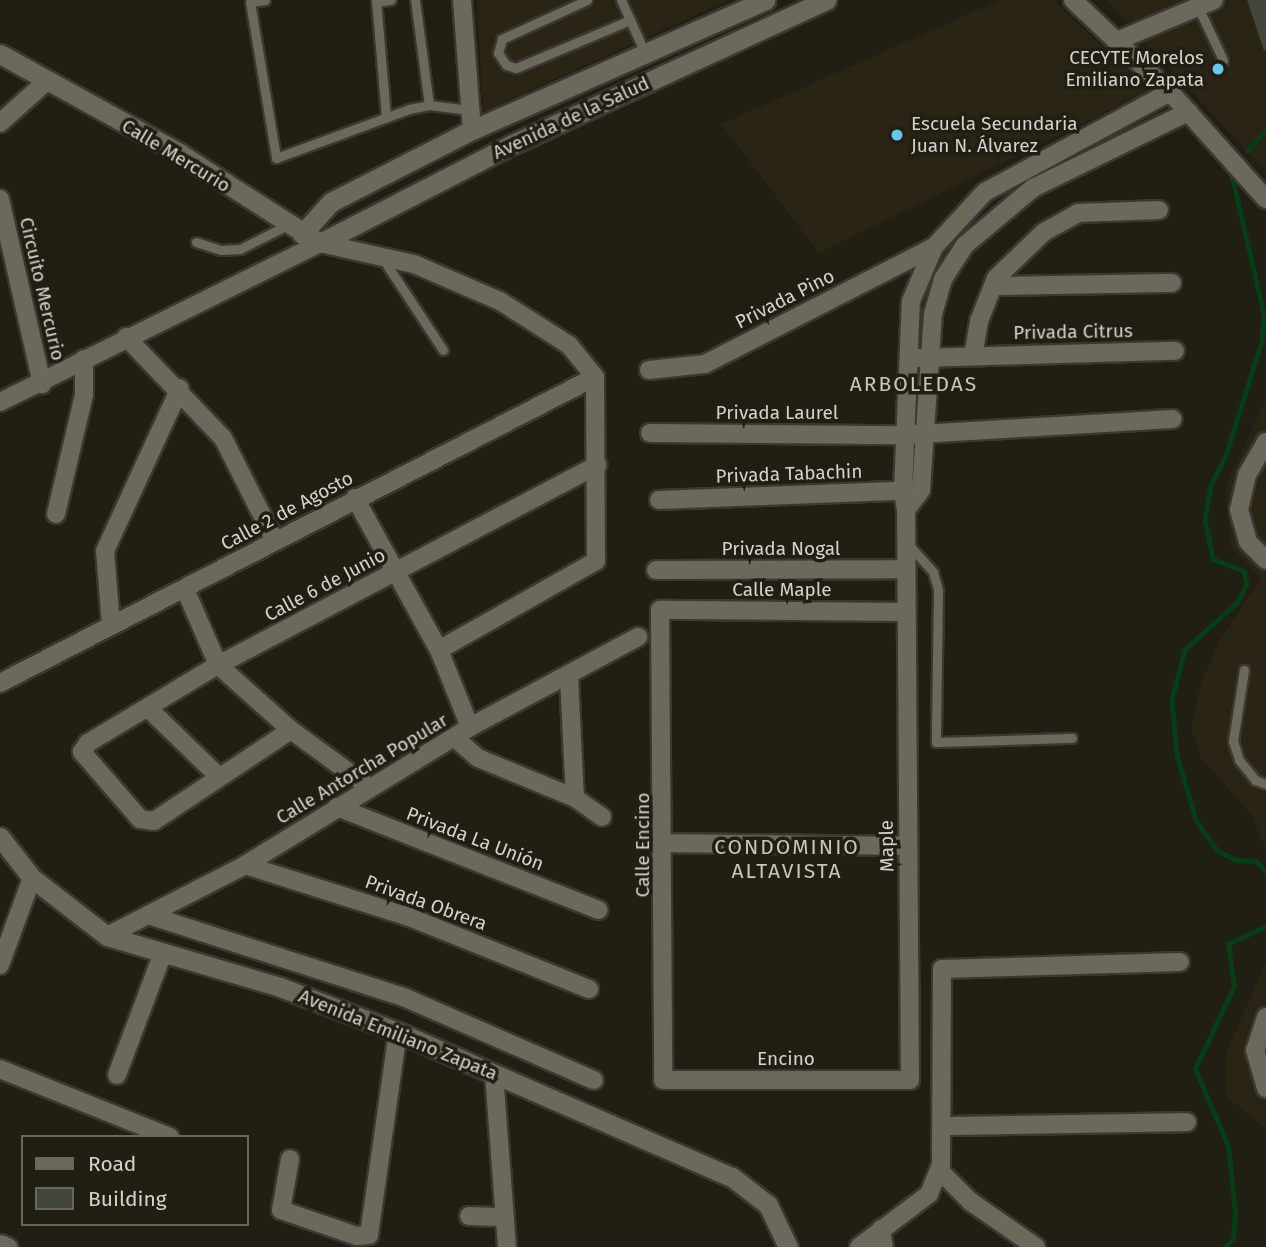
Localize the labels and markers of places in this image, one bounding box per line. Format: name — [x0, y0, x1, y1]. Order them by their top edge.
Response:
place label: CECYTE Morelos Emiliano Zapata — [1065, 47, 1204, 91]
marker: CECYTE Morelos Emiliano Zapata — [1210, 61, 1226, 77]
place label: Escuela Secundaria Juan N. Álvarez — [911, 113, 1078, 157]
marker: Escuela Secundaria Juan N. Álvarez — [889, 127, 905, 143]

